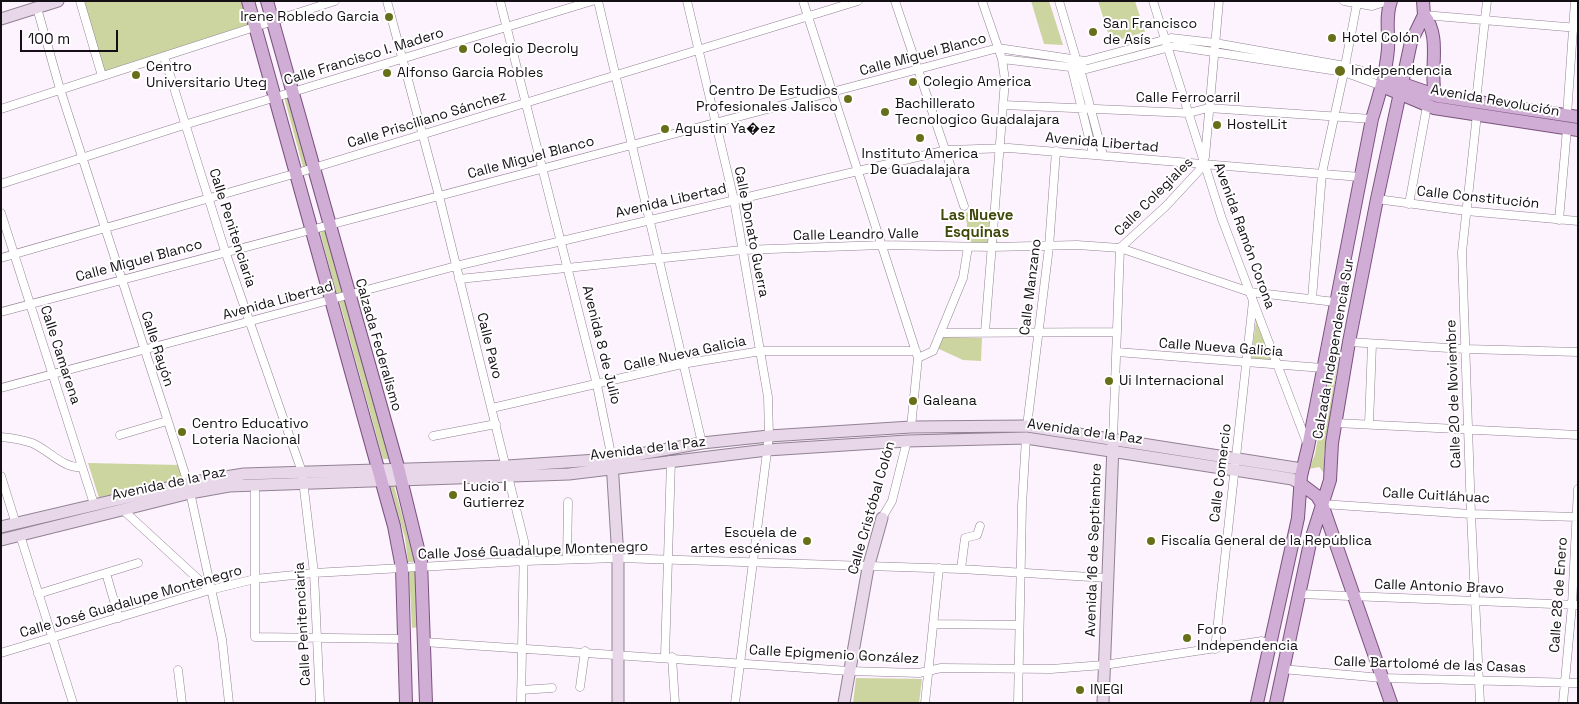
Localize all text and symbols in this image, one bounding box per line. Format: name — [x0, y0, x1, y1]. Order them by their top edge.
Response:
place label: Irene Robledo Garcia — [240, 9, 379, 25]
marker: Irene Robledo Garcia — [383, 11, 395, 23]
place label: San Francisco de Asís — [1103, 16, 1197, 48]
scale bar — [22, 20, 120, 52]
street label: Calle Francisco I. Madero — [282, 25, 446, 89]
marker: San Francisco de Asís — [1087, 26, 1099, 38]
text: 100 m — [28, 29, 70, 48]
street label: Calle Miguel Blanco — [858, 30, 988, 80]
place label: Hotel Colón — [1342, 30, 1419, 46]
marker: Hotel Colón — [1326, 32, 1338, 44]
place label: Colegio Decroly — [473, 41, 579, 57]
marker: Colegio Decroly — [457, 43, 469, 55]
place label: Centro Universitario Uteg — [146, 59, 267, 92]
place label: Independencia — [1351, 63, 1452, 79]
marker: Independencia — [1333, 64, 1347, 78]
place label: Alfonso Garcia Robles — [397, 65, 543, 81]
marker: Alfonso Garcia Robles — [381, 67, 393, 79]
marker: Centro Universitario Uteg — [130, 69, 142, 81]
place label: Colegio America — [923, 74, 1031, 90]
marker: Colegio America — [907, 76, 919, 88]
street label: Avenida Revolución — [1429, 81, 1561, 121]
place label: Centro De Estudios Profesionales Jalisco — [696, 83, 838, 115]
street label: Calle Prisciliano Sánchez — [345, 88, 509, 152]
street label: Calle Ferrocarril — [1136, 90, 1240, 106]
marker: Centro De Estudios Profesionales Jalisco — [842, 93, 854, 105]
place label: Bachillerato Tecnologico Guadalajara — [895, 96, 1060, 128]
marker: Bachillerato Tecnologico Guadalajara — [879, 106, 891, 118]
place label: HostelLit — [1227, 117, 1287, 133]
marker: HostelLit — [1211, 119, 1223, 131]
place label: Agustin Ya�ez — [675, 121, 775, 137]
marker: Agustin Ya�ez — [659, 123, 671, 135]
street label: Avenida Libertad — [1045, 130, 1159, 156]
marker: Instituto America De Guadalajara — [914, 132, 926, 144]
street label: Calle Miguel Blanco — [466, 133, 596, 183]
place label: Instituto America De Guadalajara — [862, 146, 978, 178]
street label: Calle Colegiales — [1111, 154, 1197, 240]
street label: Avenida Ramón Corona — [1210, 161, 1278, 311]
street label: Calle Donato Guerra — [730, 165, 772, 299]
street label: Calle Penitenciaria — [205, 166, 259, 290]
street label: Avenida Libertad — [614, 180, 728, 222]
street label: Calle Constitución — [1416, 183, 1540, 213]
district label: Las Nueve Esquinas — [941, 207, 1013, 242]
street label: Calle Leandro Valle — [793, 226, 919, 244]
street label: Calle Miguel Blanco — [74, 236, 204, 286]
street label: Calle Manzano — [1017, 238, 1045, 336]
street label: Calzada Independencia Sur — [1310, 257, 1358, 441]
street label: Calzada Federalismo — [351, 277, 405, 413]
street label: Avenida Libertad — [221, 278, 335, 324]
street label: Avenida 8 de Julio — [578, 284, 624, 406]
street label: Calle Camarena — [36, 303, 84, 407]
street label: Calle Rayón — [137, 309, 177, 389]
street label: Calle Pavo — [473, 311, 505, 381]
street label: Calle 20 de Noviembre — [1443, 319, 1465, 469]
street label: Calle Nueva Galicia — [622, 333, 748, 375]
street label: Calle Nueva Galicia — [1158, 335, 1284, 361]
place label: Ui Internacional — [1119, 373, 1224, 389]
marker: Ui Internacional — [1103, 375, 1115, 387]
place label: Galeana — [923, 393, 977, 409]
marker: Galeana — [907, 395, 919, 407]
place label: Centro Educativo Loteria Nacional — [192, 416, 309, 448]
street label: Avenida de la Paz — [1026, 416, 1144, 448]
street label: Calle Comercio — [1207, 423, 1235, 523]
marker: Centro Educativo Loteria Nacional — [176, 426, 188, 438]
street label: Avenida de la Paz — [589, 434, 707, 464]
street label: Calle Cristóbal Colón — [845, 439, 899, 577]
street label: Avenida 16 de Septiembre — [1083, 463, 1105, 637]
street label: Avenida de la Paz — [110, 464, 228, 504]
place label: Lucio I Gutierrez — [463, 479, 525, 512]
street label: Calle Cuitláhuac — [1382, 485, 1490, 507]
marker: Lucio I Gutierrez — [447, 489, 459, 501]
place label: Escuela de artes escénicas — [690, 525, 797, 558]
place label: Fiscalía General de la República — [1161, 533, 1372, 549]
marker: Escuela de artes escénicas — [801, 535, 813, 547]
marker: Fiscalía General de la República — [1145, 535, 1157, 547]
street label: Calle 28 de Enero — [1547, 537, 1571, 653]
street label: Calle José Guadalupe Montenegro — [418, 539, 648, 563]
street label: Calle José Guadalupe Montenegro — [18, 562, 244, 642]
street label: Calle Penitenciaria — [291, 562, 315, 686]
street label: Calle Antonio Bravo — [1374, 576, 1504, 598]
place label: Foro Independencia — [1197, 622, 1298, 654]
marker: Foro Independencia — [1181, 632, 1193, 644]
street label: Calle Epigmenio González — [749, 642, 919, 668]
street label: Calle Bartolomé de las Casas — [1334, 653, 1526, 677]
place label: INEGI — [1090, 682, 1123, 698]
marker: INEGI — [1074, 684, 1086, 696]

